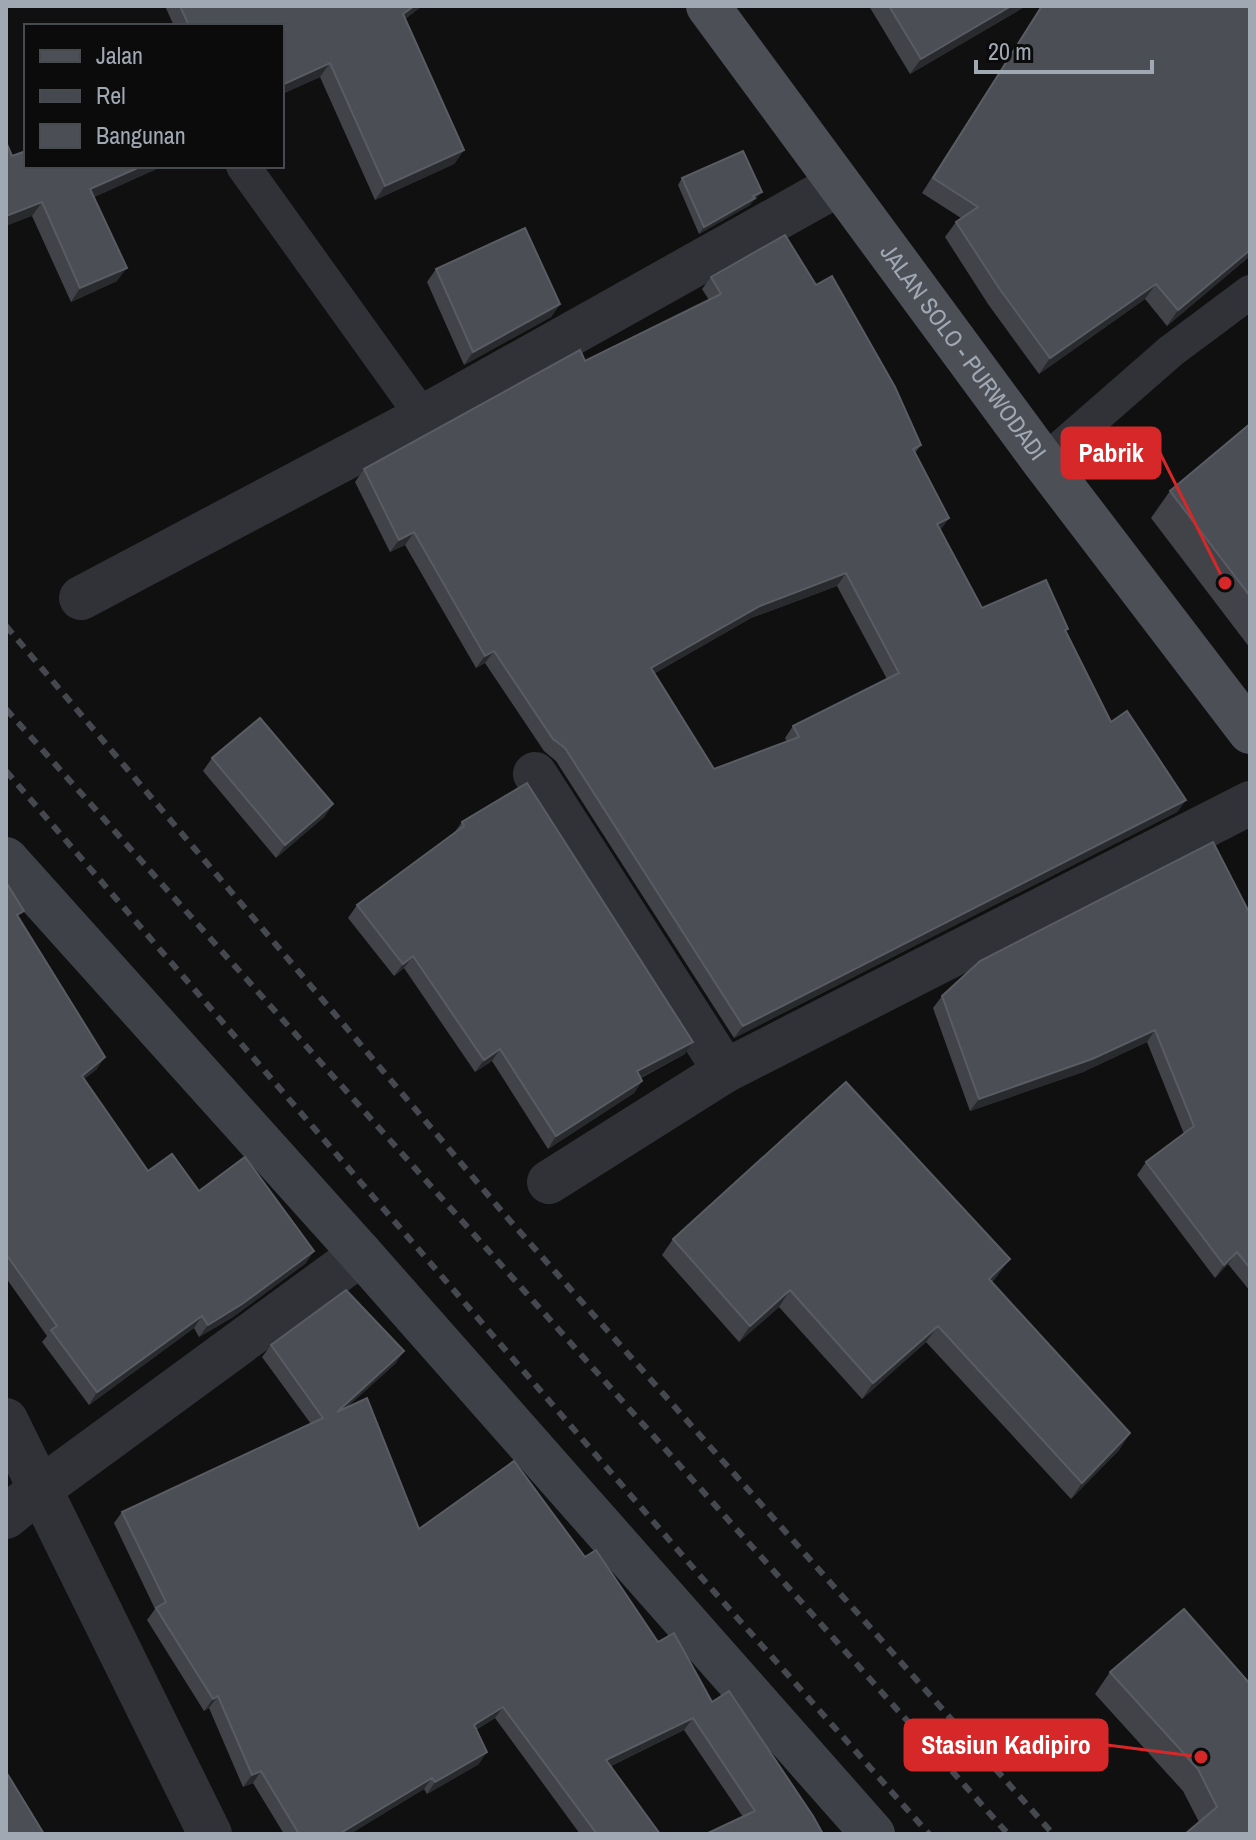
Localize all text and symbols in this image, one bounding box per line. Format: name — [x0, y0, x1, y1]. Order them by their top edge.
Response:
legend — [24, 24, 284, 168]
scale bar — [976, 24, 1152, 74]
text: 20 m — [988, 35, 1032, 67]
text: Jalan — [96, 39, 143, 71]
text: Rel — [96, 79, 126, 111]
text: Bangunan — [96, 119, 186, 151]
street label: JALAN SOLO - PURWODADI — [874, 237, 1054, 466]
callout: Pabrik — [1062, 428, 1160, 478]
text: Pabrik — [1078, 435, 1144, 470]
callout: Stasiun Kadipiro — [905, 1720, 1107, 1770]
text: Stasiun Kadipiro — [921, 1727, 1091, 1762]

